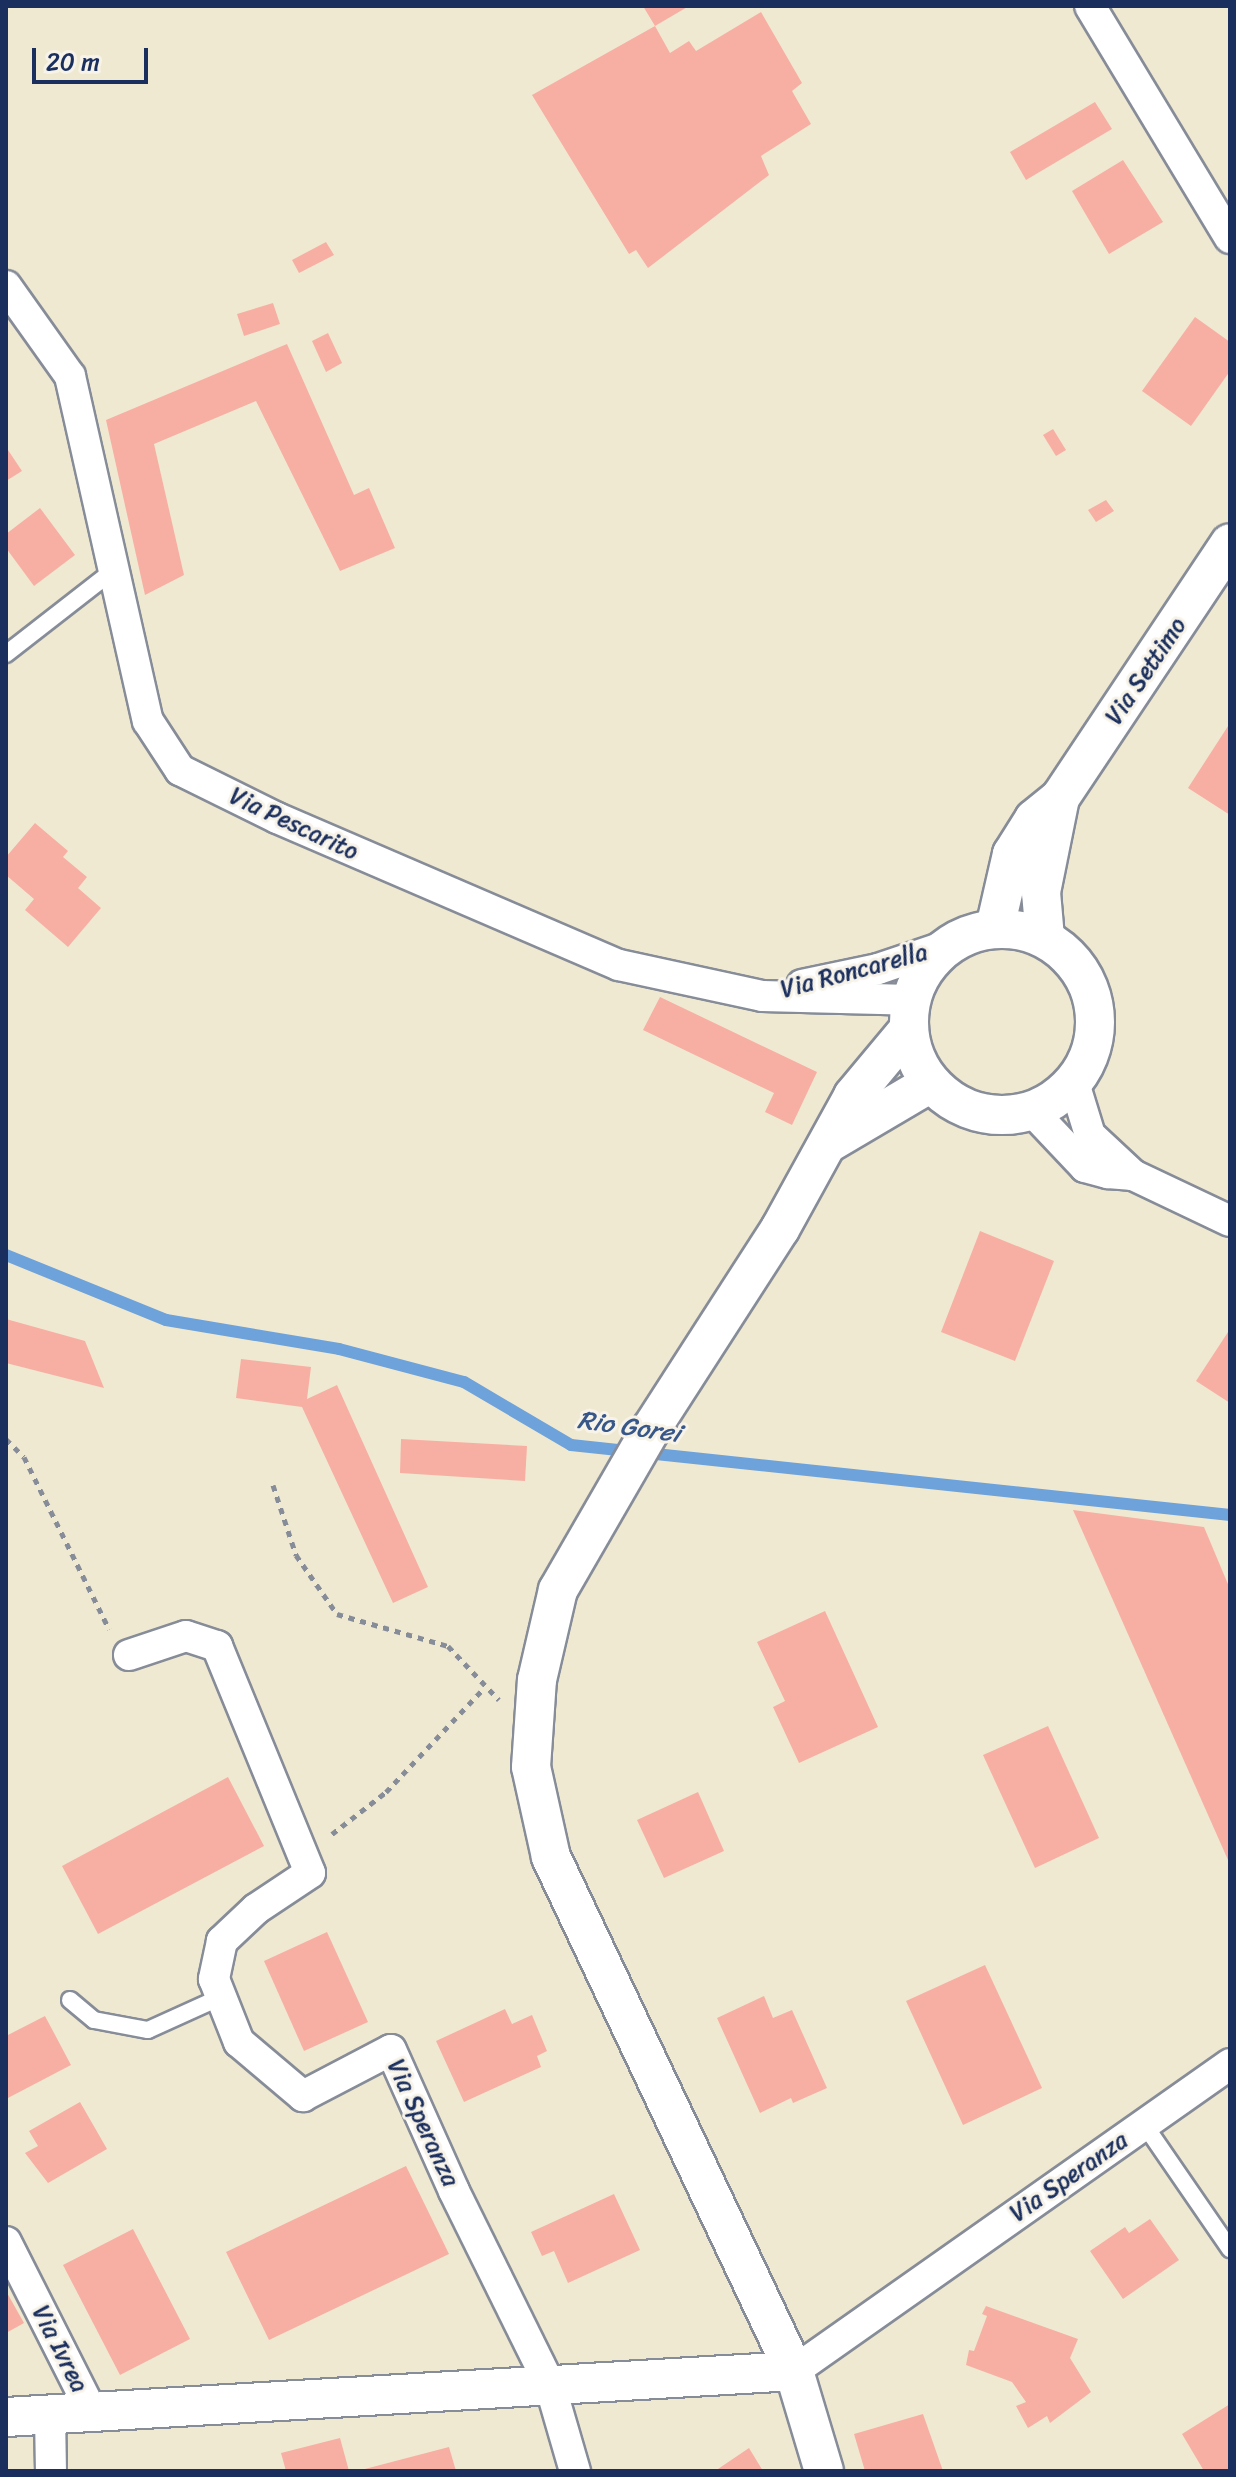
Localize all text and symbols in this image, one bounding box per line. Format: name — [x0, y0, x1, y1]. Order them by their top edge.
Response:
scale bar — [36, 32, 152, 82]
text: 20 m — [46, 41, 100, 83]
street label: Via Settimo — [1100, 612, 1192, 730]
street label: Via Pescarito — [224, 781, 364, 867]
street label: Via Roncarella — [778, 938, 930, 1004]
water label: Rio Gorei — [576, 1404, 682, 1450]
street label: Via Speranza — [381, 2055, 465, 2191]
street label: Via Speranza — [1004, 2126, 1134, 2228]
street label: Via Ivrea — [26, 2301, 94, 2397]

